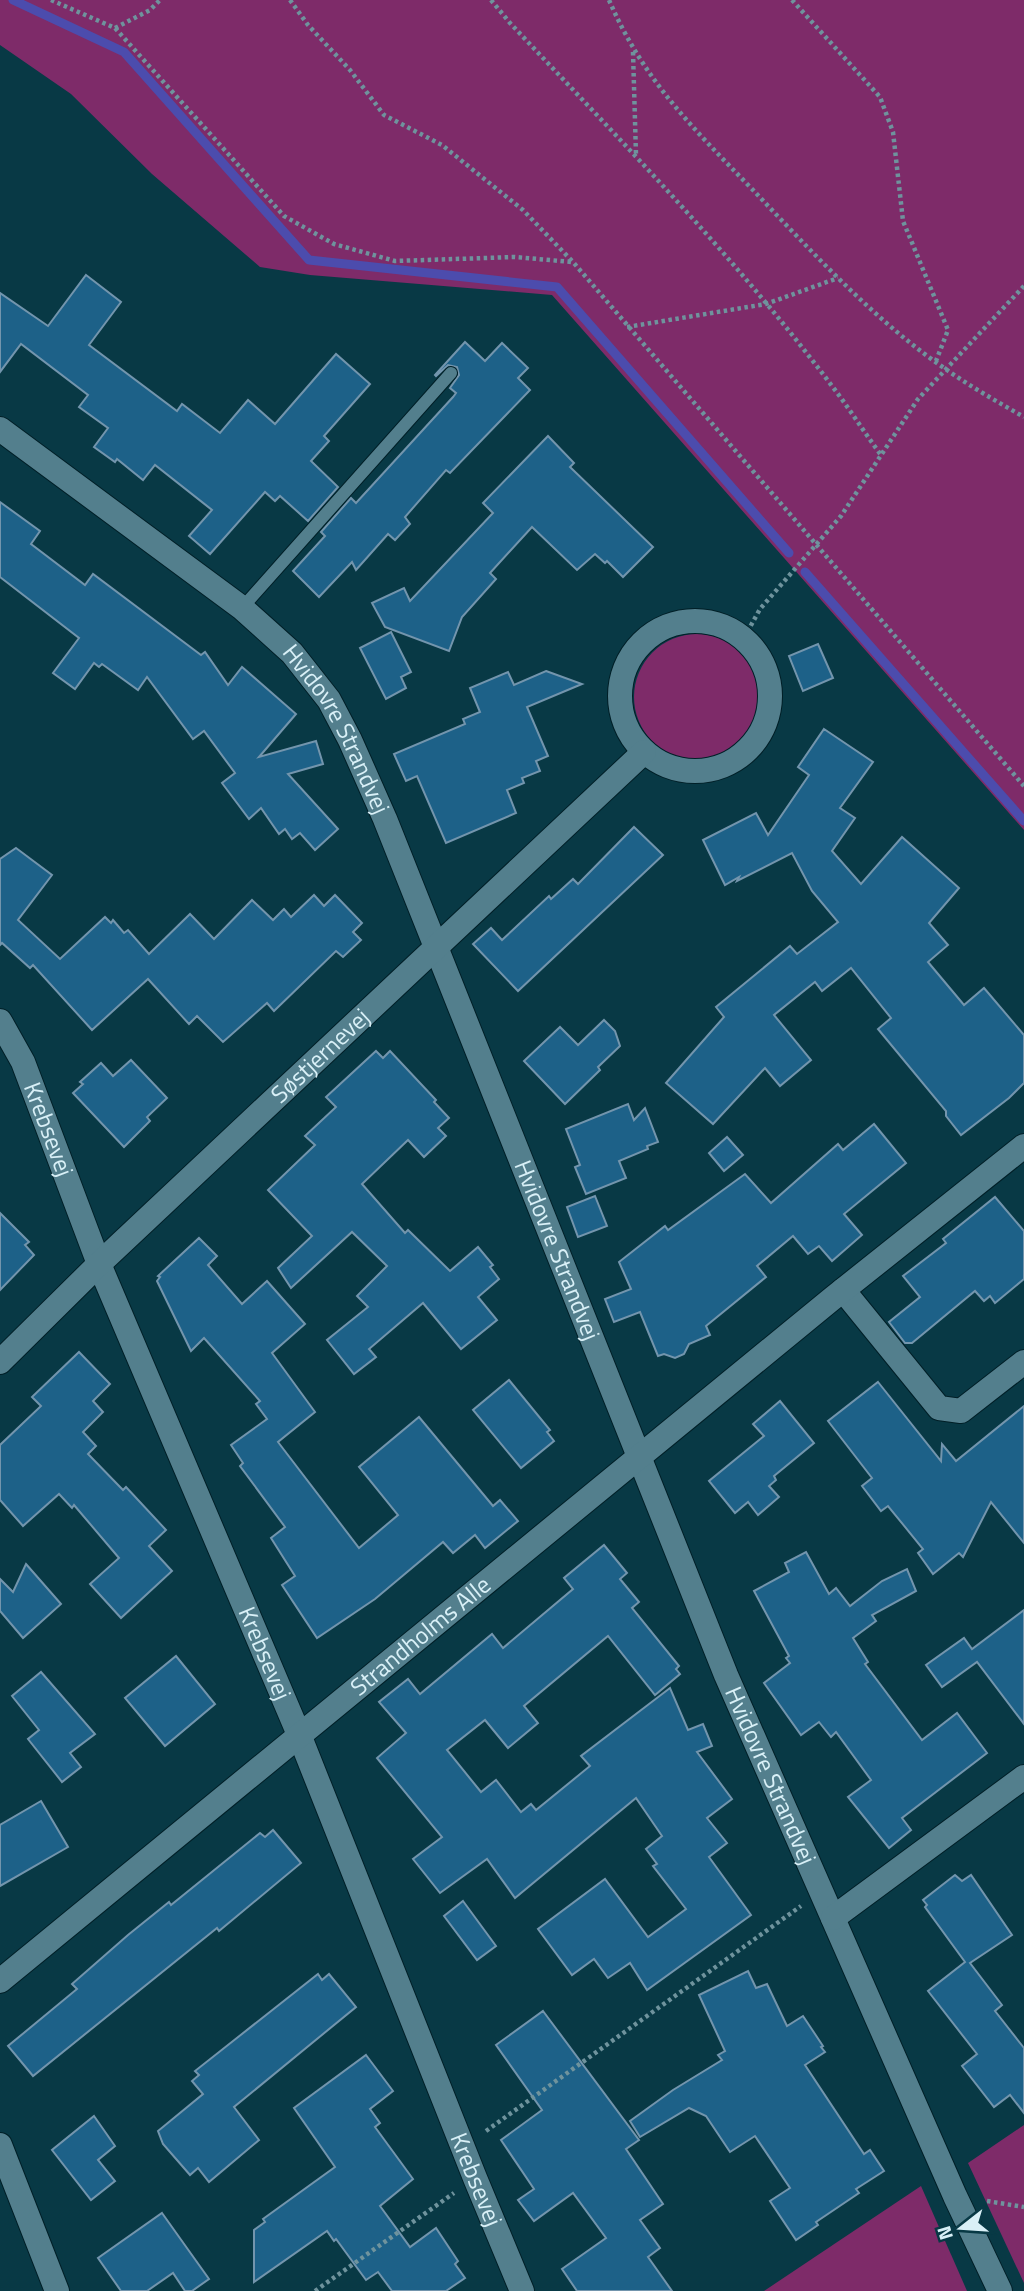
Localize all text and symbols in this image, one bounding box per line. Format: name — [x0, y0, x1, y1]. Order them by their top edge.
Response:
street label: Hvidovre Strandvej — [274, 636, 399, 819]
street label: Søstjernevej — [262, 1000, 377, 1111]
street label: Krebsevej — [15, 1077, 83, 1181]
street label: Hvidovre Strandvej — [506, 1155, 610, 1345]
street label: Strandholms Alle — [342, 1567, 498, 1704]
street label: Krebsevej — [230, 1601, 301, 1705]
street label: Hvidovre Strandvej — [716, 1680, 826, 1870]
street label: Krebsevej — [442, 2127, 512, 2232]
north arrow — [926, 2193, 996, 2263]
text: N — [928, 2223, 960, 2244]

